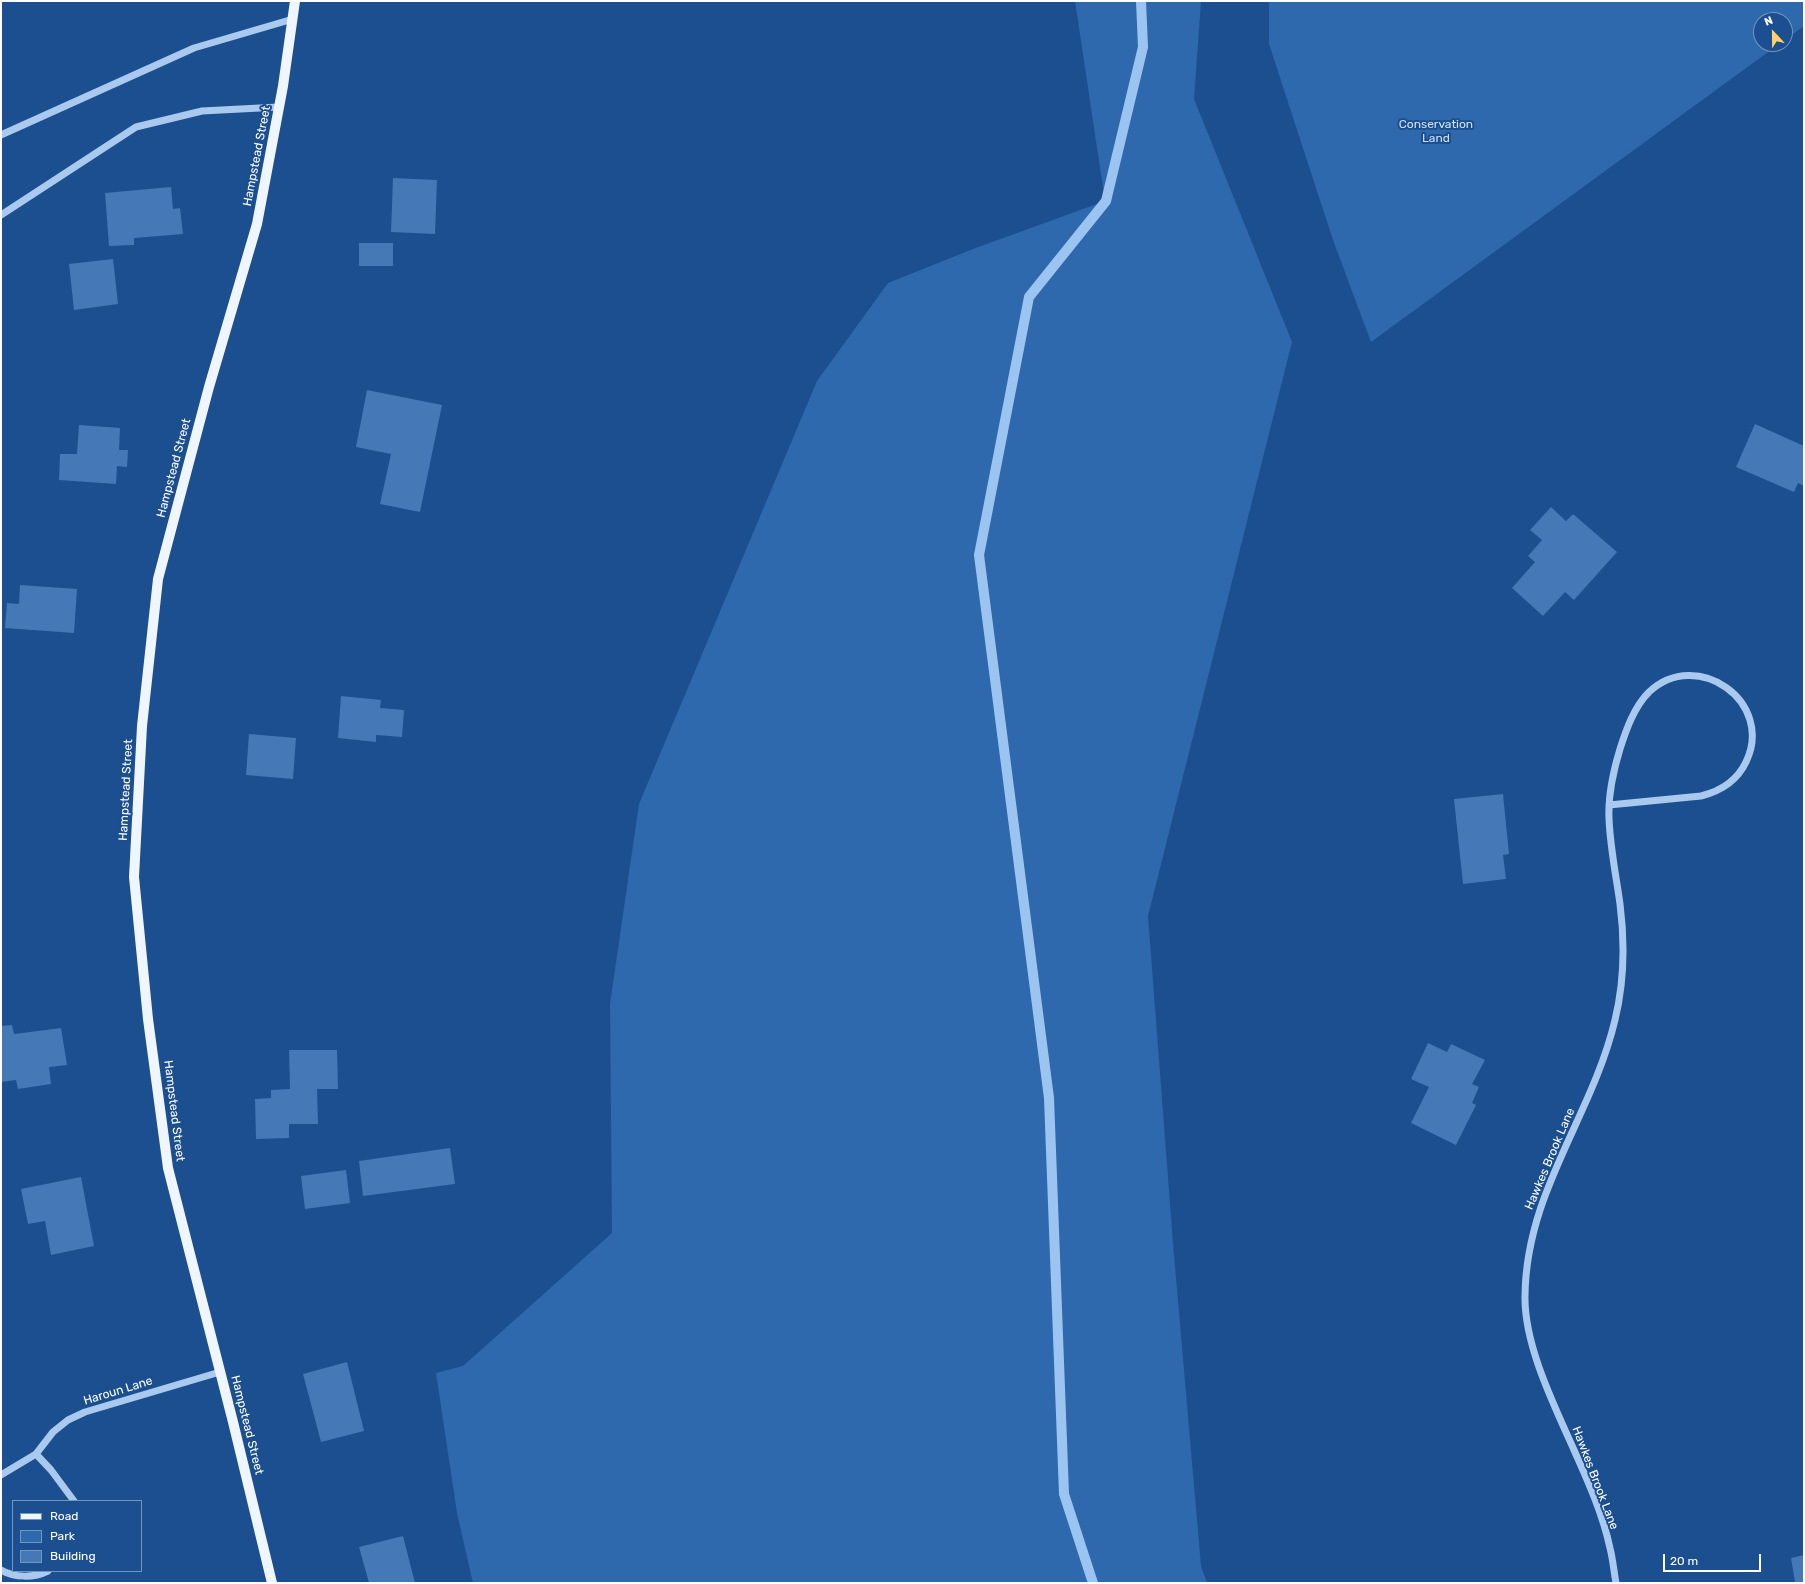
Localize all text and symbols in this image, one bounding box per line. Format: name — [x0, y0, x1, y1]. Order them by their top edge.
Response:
north arrow — [1753, 12, 1793, 52]
text: N — [1763, 14, 1775, 29]
street label: Hampstead Street — [240, 105, 274, 207]
park label: Conservation Land — [1399, 118, 1473, 146]
street label: Hampstead Street — [154, 417, 194, 519]
street label: Hampstead Street — [116, 739, 136, 841]
street label: Hampstead Street — [161, 1060, 187, 1162]
street label: Hawkes Brook Lane — [1522, 1106, 1578, 1212]
street label: Haroun Lane — [82, 1374, 154, 1408]
street label: Hampstead Street — [228, 1374, 266, 1476]
street label: Hawkes Brook Lane — [1569, 1424, 1621, 1532]
legend — [12, 1500, 142, 1572]
text: Road — [50, 1509, 78, 1523]
text: Park — [50, 1529, 75, 1543]
scale bar — [1665, 1546, 1763, 1572]
text: Building — [50, 1549, 96, 1563]
text: 20 m — [1670, 1554, 1698, 1568]

